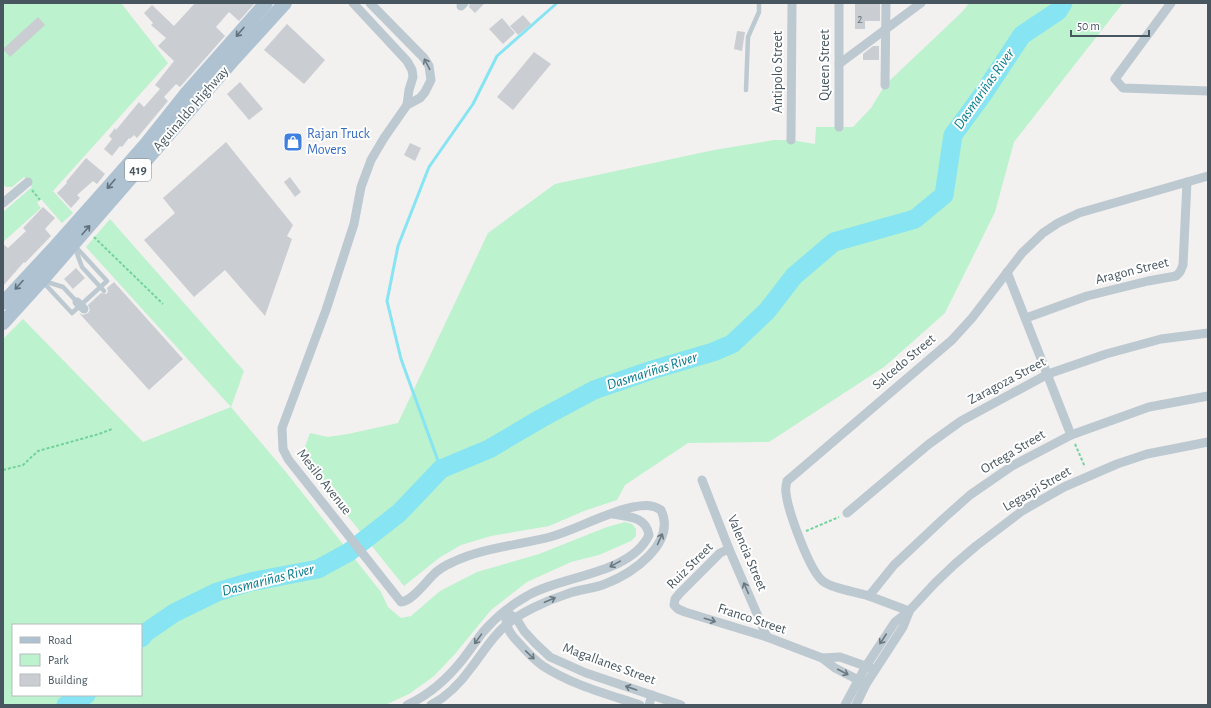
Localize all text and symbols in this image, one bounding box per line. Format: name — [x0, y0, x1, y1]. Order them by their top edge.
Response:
scale bar — [1071, 12, 1149, 38]
house number: 2 — [857, 13, 863, 25]
text: 50 m — [1077, 20, 1100, 32]
one-way arrow — [235, 27, 245, 37]
street label: Queen Street — [818, 29, 832, 101]
street label: Antipolo Street — [771, 30, 785, 113]
water label: Dasmariñas River — [951, 45, 1018, 132]
one-way arrow — [423, 58, 430, 70]
street label: Aguinaldo Highway — [151, 64, 231, 154]
place label: Rajan Truck Movers — [307, 127, 371, 157]
shop icon: Rajan Truck Movers — [282, 131, 304, 153]
road number: 419 — [125, 159, 151, 181]
one-way arrow — [106, 179, 115, 190]
one-way arrow — [82, 225, 91, 235]
street label: Aragon Street — [1094, 255, 1171, 287]
one-way arrow — [15, 279, 24, 290]
street label: Salcedo Street — [870, 331, 939, 392]
water label: Dasmariñas River — [605, 349, 700, 393]
street label: Zaragoza Street — [966, 354, 1049, 407]
street label: Ortega Street — [978, 427, 1048, 477]
street label: Mesilo Avenue — [294, 446, 354, 518]
street label: Legaspi Street — [1001, 464, 1074, 514]
street label: Valencia Street — [725, 513, 770, 594]
one-way arrow — [657, 533, 664, 545]
street label: Ruiz Street — [664, 540, 716, 592]
water label: Dasmariñas River — [220, 561, 317, 599]
one-way arrow — [609, 561, 621, 568]
one-way arrow — [742, 583, 750, 595]
one-way arrow — [544, 596, 556, 603]
street label: Franco Street — [716, 601, 788, 637]
one-way arrow — [704, 616, 716, 624]
legend — [12, 624, 142, 696]
one-way arrow — [474, 633, 482, 644]
text: Road — [48, 634, 72, 646]
one-way arrow — [879, 634, 887, 645]
street label: Magallanes Street — [561, 641, 658, 687]
one-way arrow — [525, 650, 535, 660]
text: Park — [48, 654, 69, 666]
one-way arrow — [837, 669, 849, 676]
text: Building — [48, 674, 88, 686]
one-way arrow — [624, 684, 637, 691]

